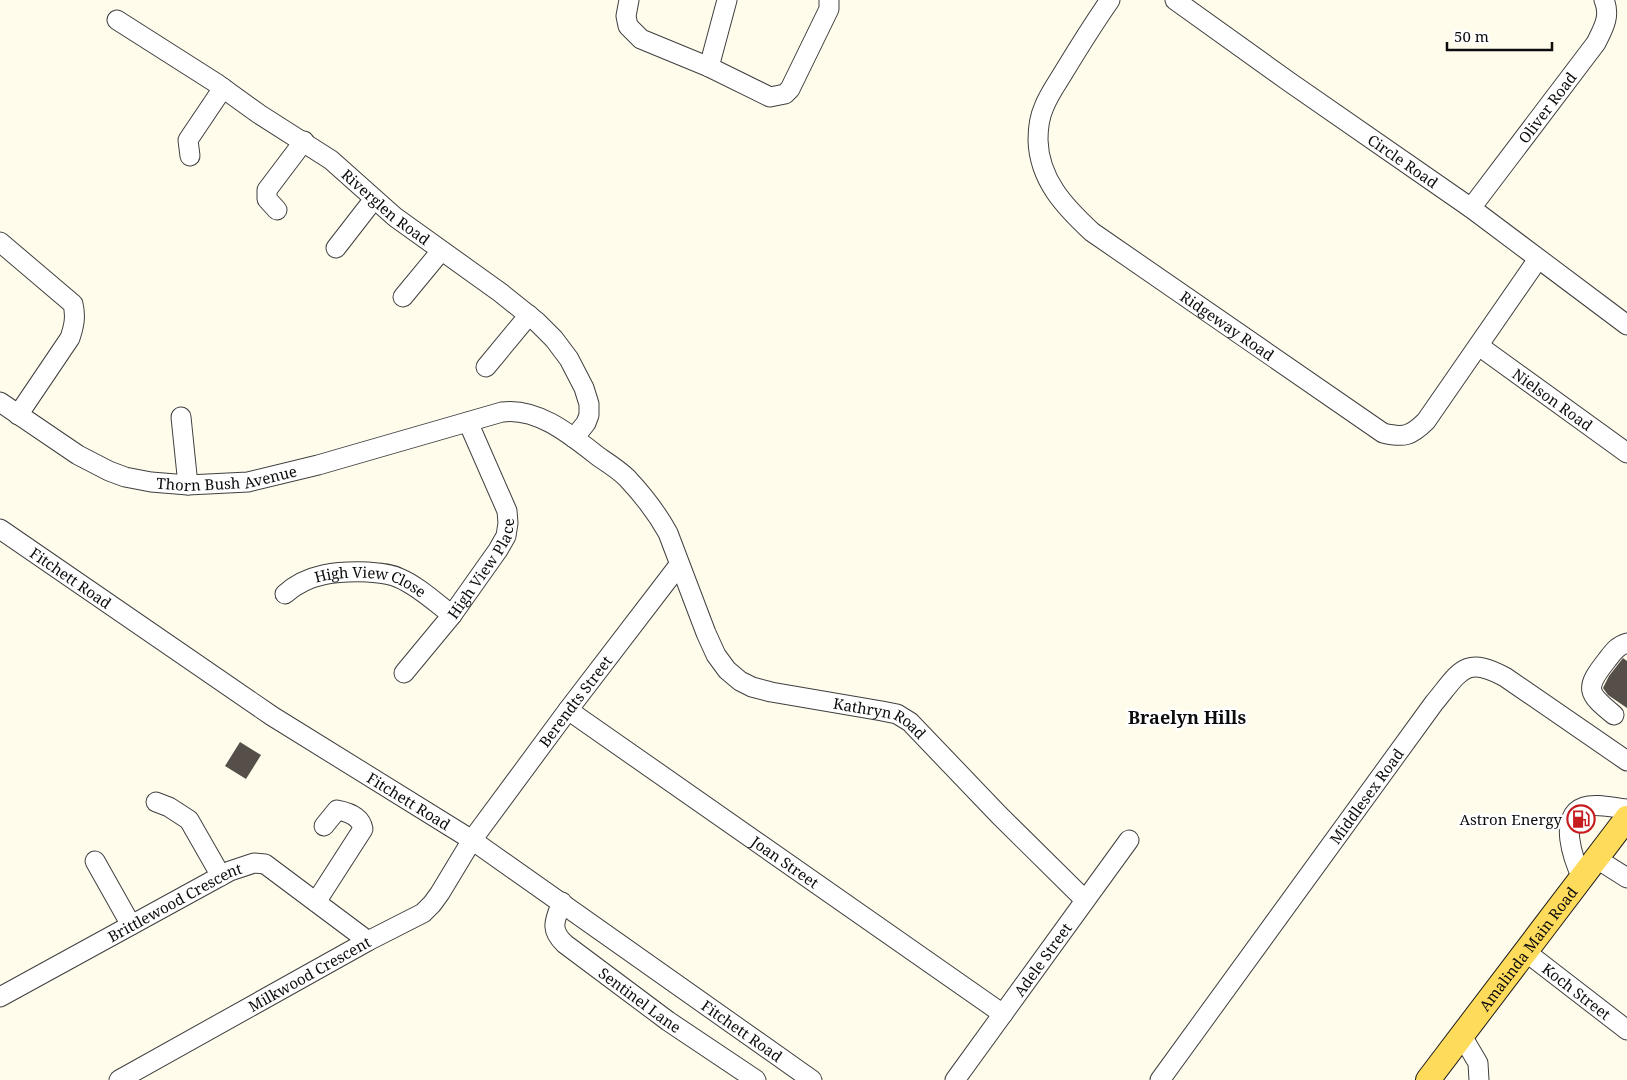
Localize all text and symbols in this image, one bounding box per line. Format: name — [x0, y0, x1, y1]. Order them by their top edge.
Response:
scale bar — [1447, 20, 1552, 52]
text: 50 m — [1454, 26, 1489, 46]
street label: Oliver Road — [1514, 68, 1581, 147]
street label: Circle Road — [1364, 129, 1442, 192]
street label: Riverglen Road — [338, 164, 434, 249]
street label: Ridgeway Road — [1177, 286, 1278, 365]
street label: Nielson Road — [1509, 364, 1597, 435]
street label: Thorn Bush Avenue — [156, 461, 299, 495]
street label: High View Place — [443, 518, 518, 623]
street label: Fitchett Road — [26, 543, 115, 613]
street label: High View Close — [312, 562, 430, 601]
street label: Berendts Street — [534, 651, 616, 751]
street label: Kathryn Road — [832, 693, 931, 743]
district label: Braelyn Hills — [1128, 705, 1246, 729]
street label: Middlesex Road — [1325, 744, 1408, 848]
street label: Fitchett Road — [363, 767, 454, 834]
fuel station icon: Astron Energy — [1566, 804, 1596, 834]
place label: Astron Energy — [1459, 809, 1563, 829]
street label: Joan Street — [747, 831, 823, 892]
street label: Brittlewood Crescent — [104, 858, 244, 946]
street label: Amalinda Main Road — [1474, 882, 1581, 1015]
street label: Adele Street — [1009, 919, 1076, 1000]
street label: Milkwood Crescent — [245, 932, 374, 1016]
street label: Koch Street — [1538, 958, 1615, 1024]
street label: Sentinel Lane — [595, 963, 685, 1037]
street label: Fitchett Road — [698, 995, 786, 1066]

